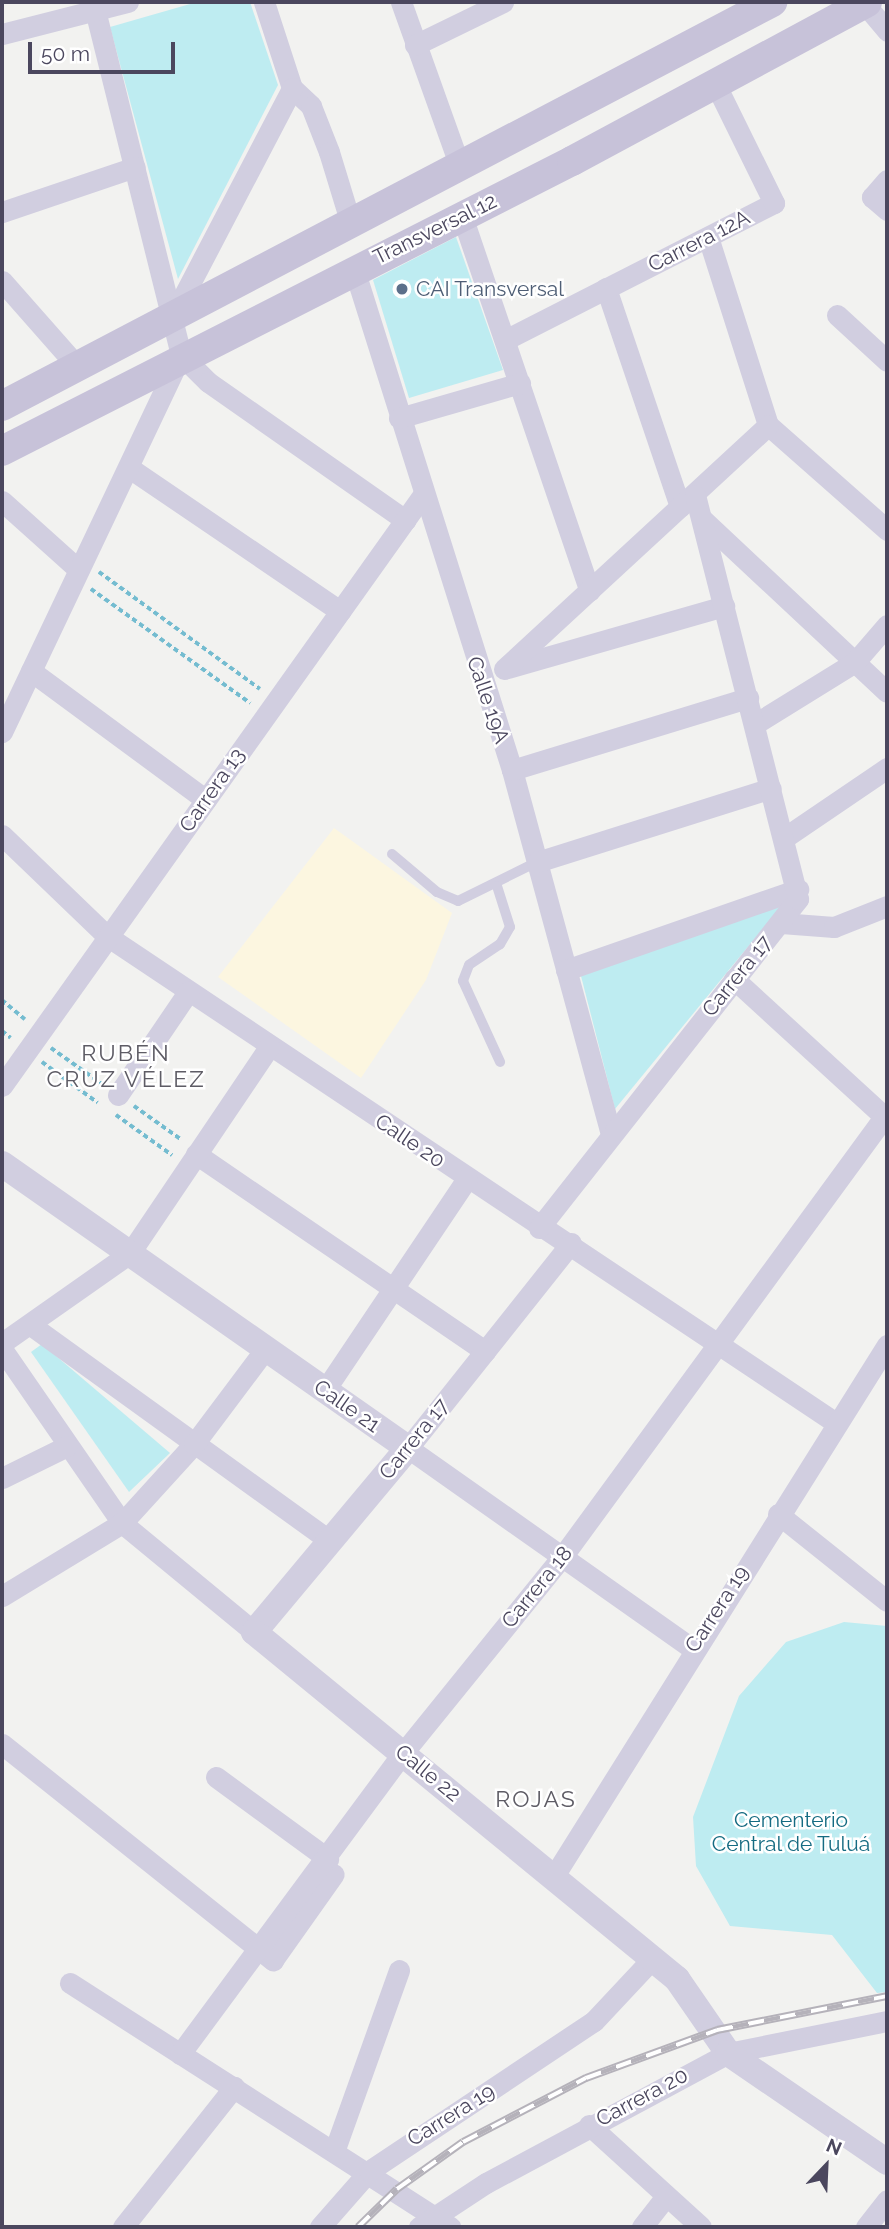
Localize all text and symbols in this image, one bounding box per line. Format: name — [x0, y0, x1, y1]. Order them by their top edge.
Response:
scale bar — [32, 28, 178, 72]
text: 50 m — [41, 41, 90, 66]
street label: Transversal 12 — [369, 188, 501, 270]
street label: Carrera 12A — [644, 205, 754, 277]
place label: CAI Transversal — [416, 276, 565, 302]
marker: CAI Transversal — [394, 281, 410, 297]
street label: Calle 19A — [461, 653, 515, 747]
street label: Carrera 13 — [174, 743, 250, 837]
street label: Carrera 17 — [697, 930, 777, 1022]
district label: RUBÉN CRUZ VÉLEZ — [47, 1039, 205, 1093]
street label: Calle 20 — [370, 1109, 450, 1173]
street label: Calle 21 — [309, 1374, 385, 1438]
street label: Carrera 17 — [374, 1393, 454, 1485]
street label: Carrera 18 — [496, 1541, 578, 1633]
street label: Carrera 19 — [680, 1561, 754, 1657]
street label: Calle 22 — [390, 1739, 466, 1807]
district label: ROJAS — [496, 1785, 576, 1813]
park label: Cementerio Central de Tuluá — [711, 1807, 871, 1857]
street label: Carrera 20 — [592, 2062, 692, 2132]
street label: Carrera 19 — [403, 2078, 499, 2152]
north arrow — [791, 2131, 861, 2201]
text: N — [823, 2134, 845, 2160]

